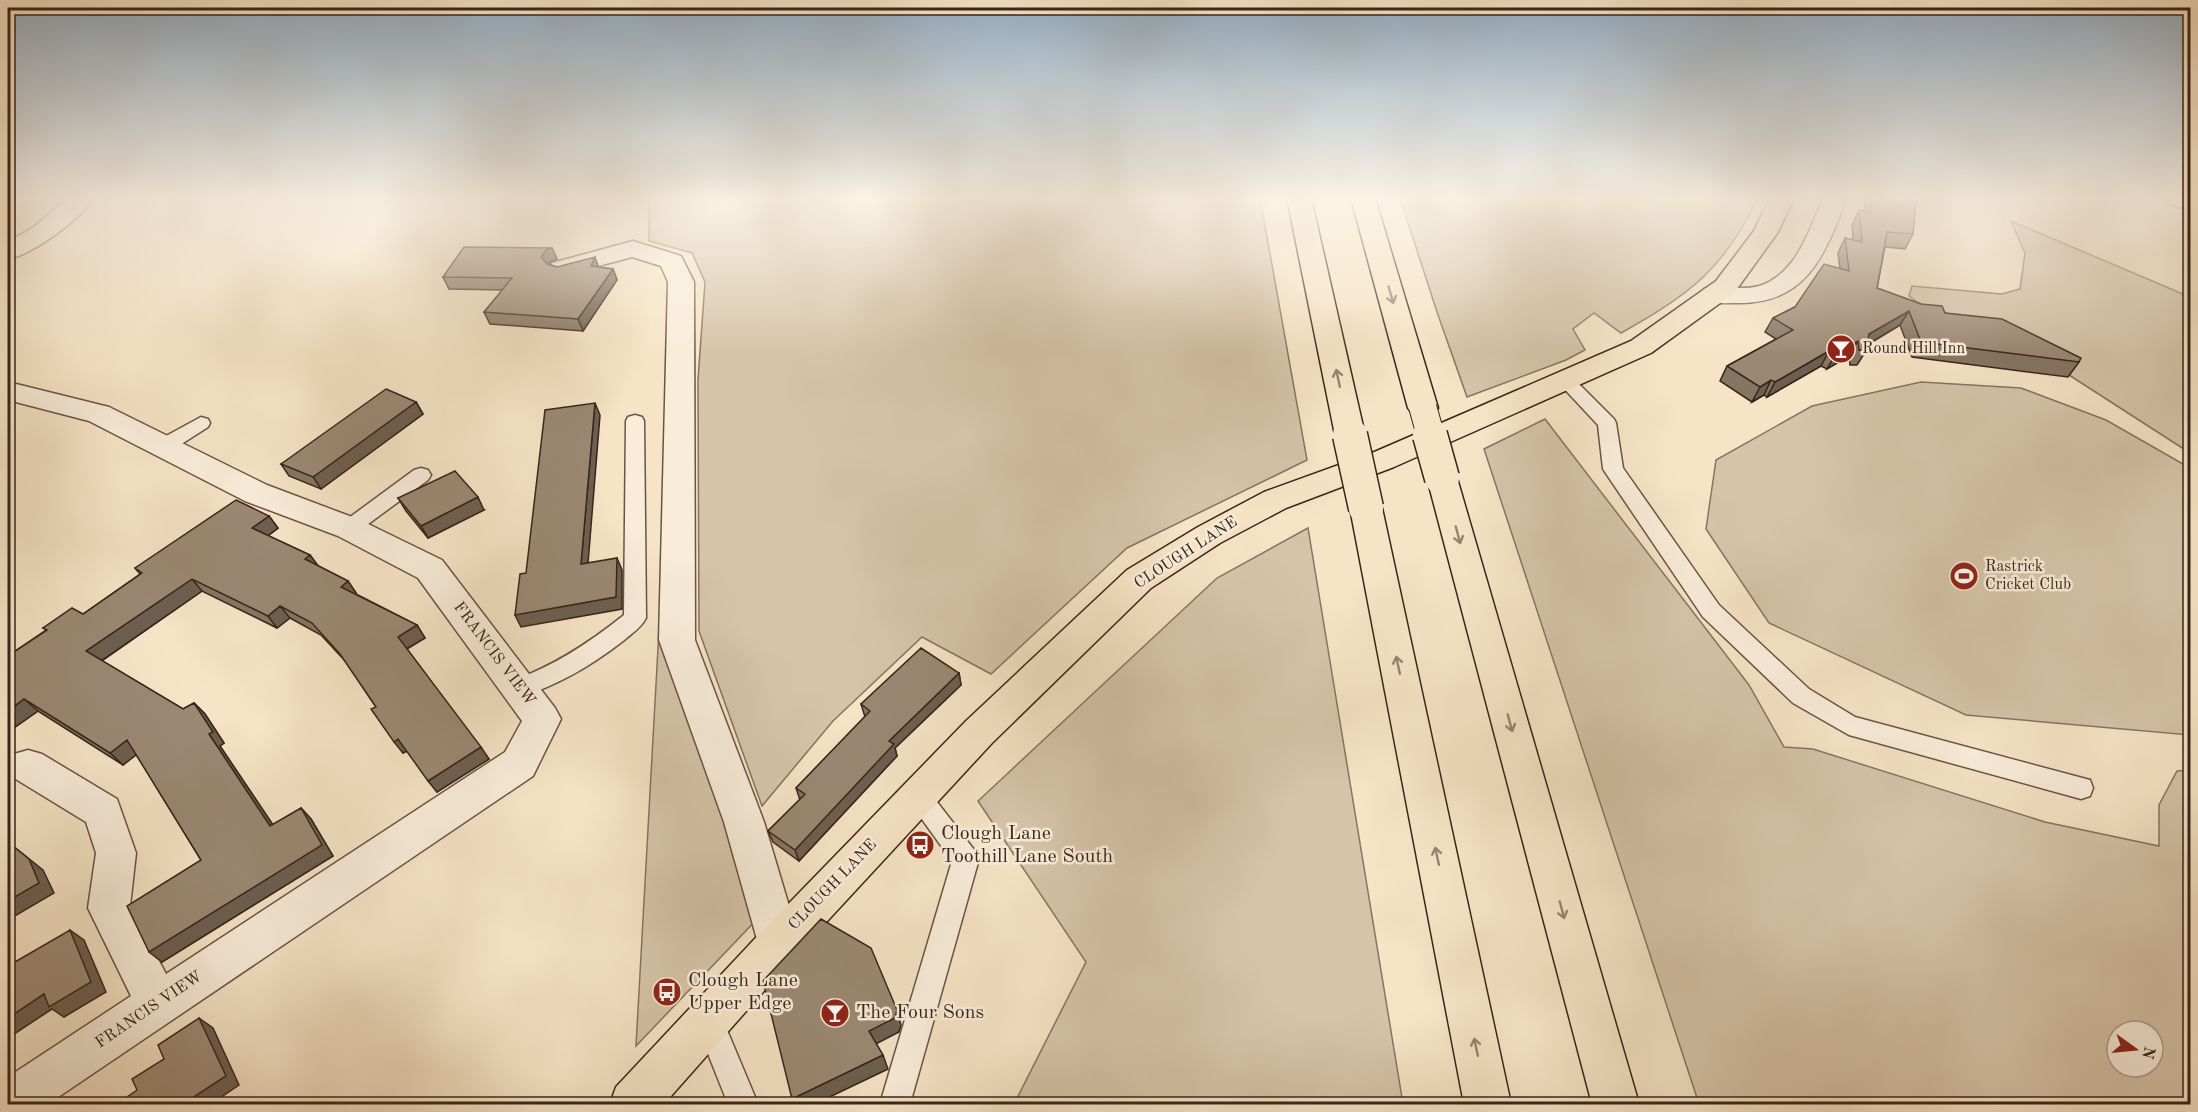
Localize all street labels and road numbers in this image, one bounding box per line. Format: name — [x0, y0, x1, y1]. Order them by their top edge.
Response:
street label: CLOUGH LANE — [1132, 514, 1240, 592]
street label: FRANCIS VIEW — [450, 599, 538, 709]
street label: CLOUGH LANE — [786, 837, 880, 933]
street label: FRANCIS VIEW — [93, 968, 205, 1052]

